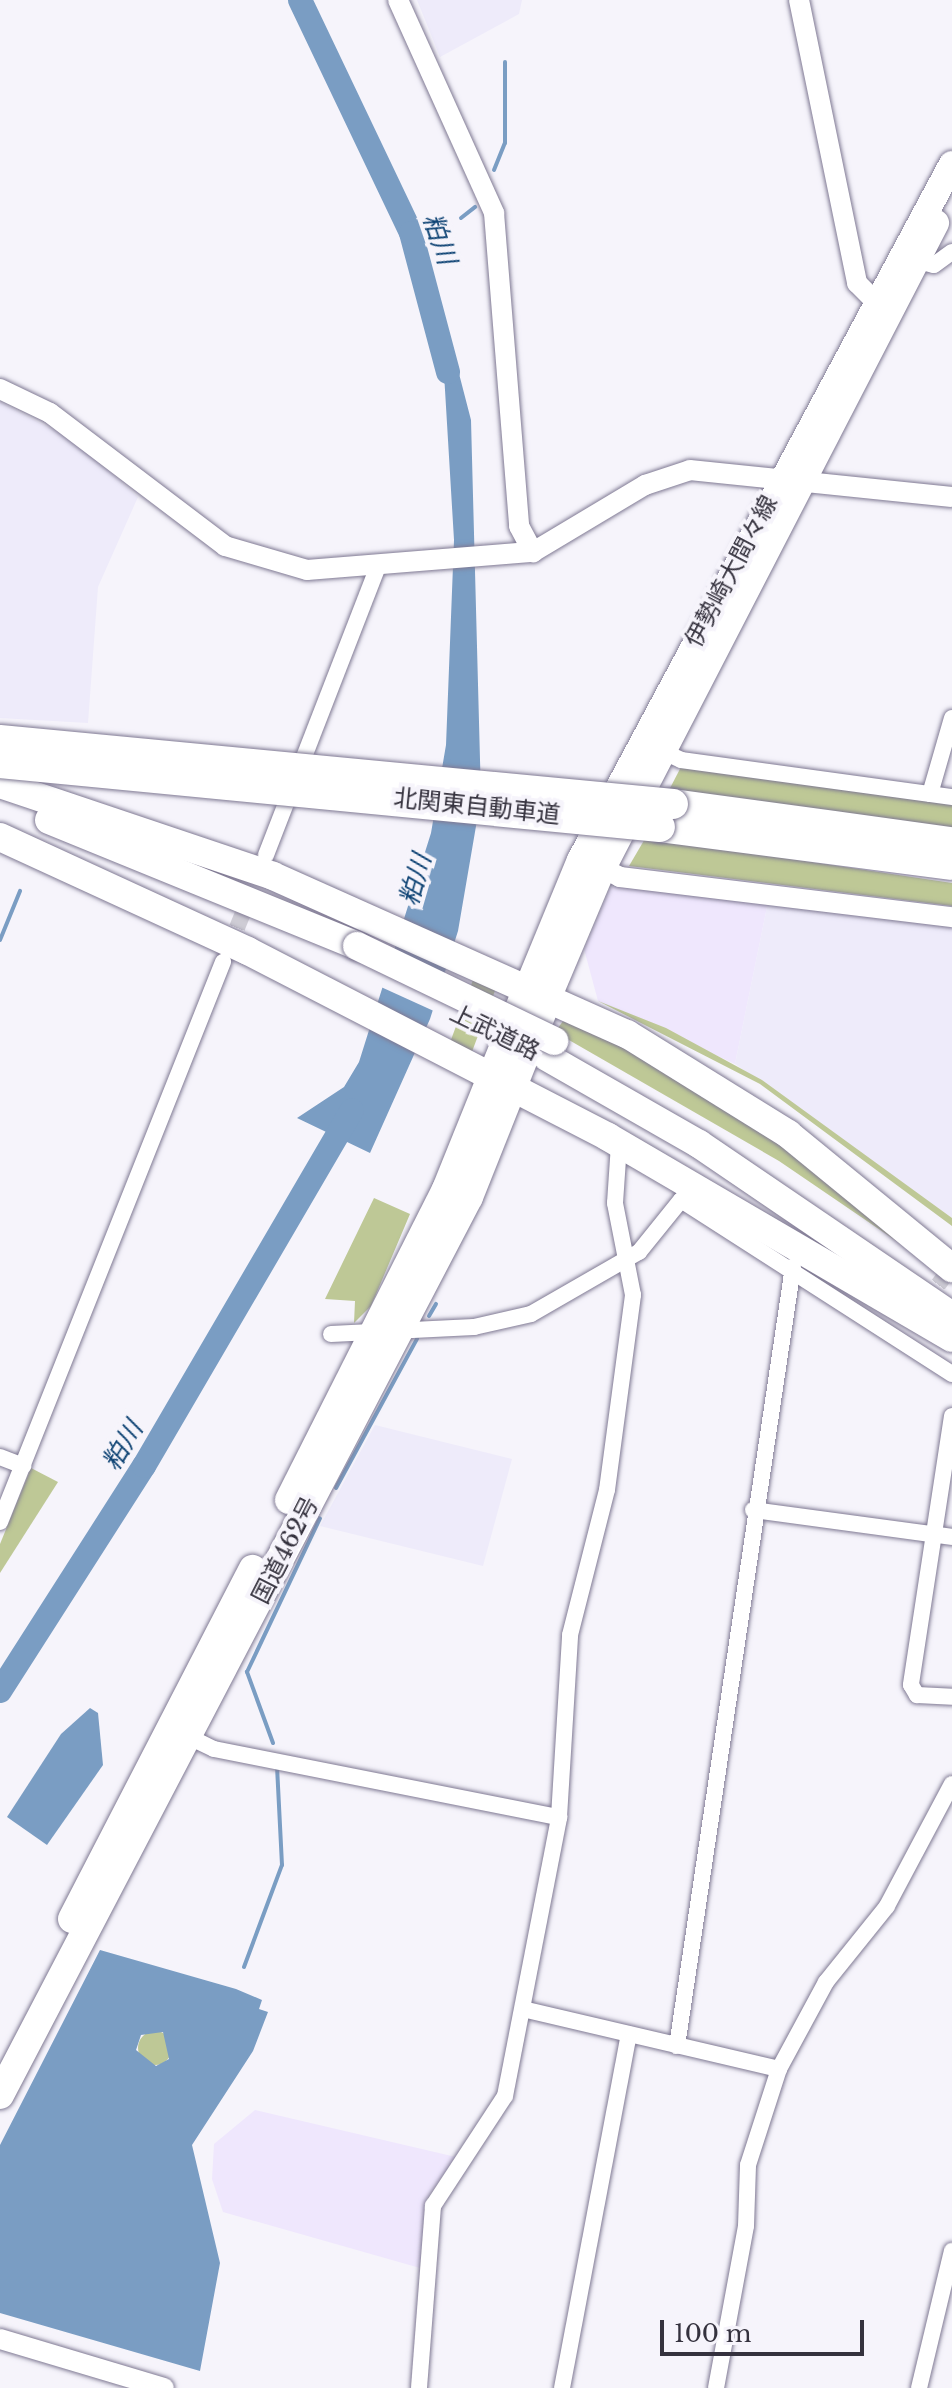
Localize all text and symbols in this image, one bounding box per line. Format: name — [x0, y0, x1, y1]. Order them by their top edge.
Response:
water label: 粕川 — [416, 209, 462, 269]
street label: 伊勢崎大間々線 — [679, 490, 783, 652]
street label: 北関東自動車道 — [392, 783, 562, 829]
water label: 粕川 — [394, 851, 438, 909]
street label: 上武道路 — [446, 998, 544, 1066]
water label: 粕川 — [96, 1416, 150, 1476]
street label: 国道462号 — [246, 1492, 324, 1608]
scale bar — [664, 2304, 868, 2354]
text: 100 m — [674, 2319, 752, 2348]

